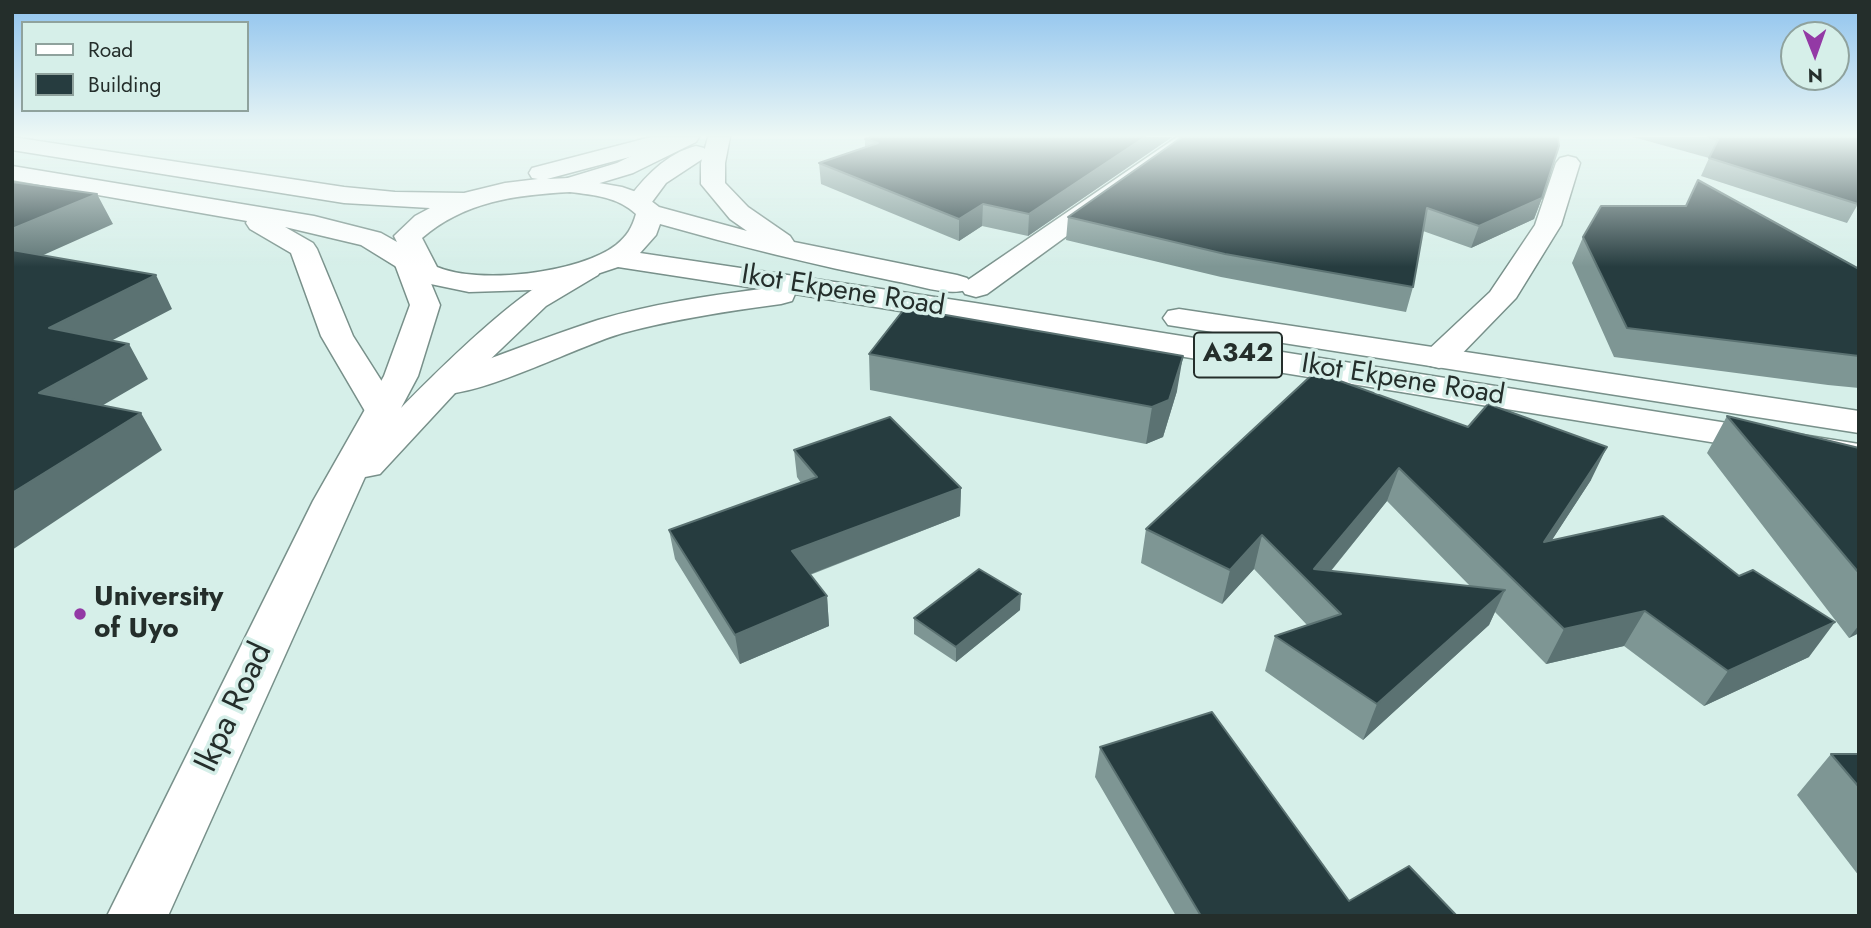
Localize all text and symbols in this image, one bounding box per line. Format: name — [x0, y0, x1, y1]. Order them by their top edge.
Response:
legend — [21, 21, 248, 112]
north arrow — [1780, 21, 1850, 91]
text: Road — [88, 35, 133, 65]
text: N — [1808, 62, 1823, 89]
text: Building — [88, 70, 161, 100]
street label: Ikot Ekpene Road — [739, 259, 947, 325]
road number: A342 — [1194, 332, 1282, 378]
street label: Ikot Ekpene Road — [1299, 348, 1507, 414]
place label: University of Uyo — [94, 581, 223, 647]
marker: University of Uyo — [72, 606, 88, 622]
street label: Ikpa Road — [188, 637, 282, 779]

